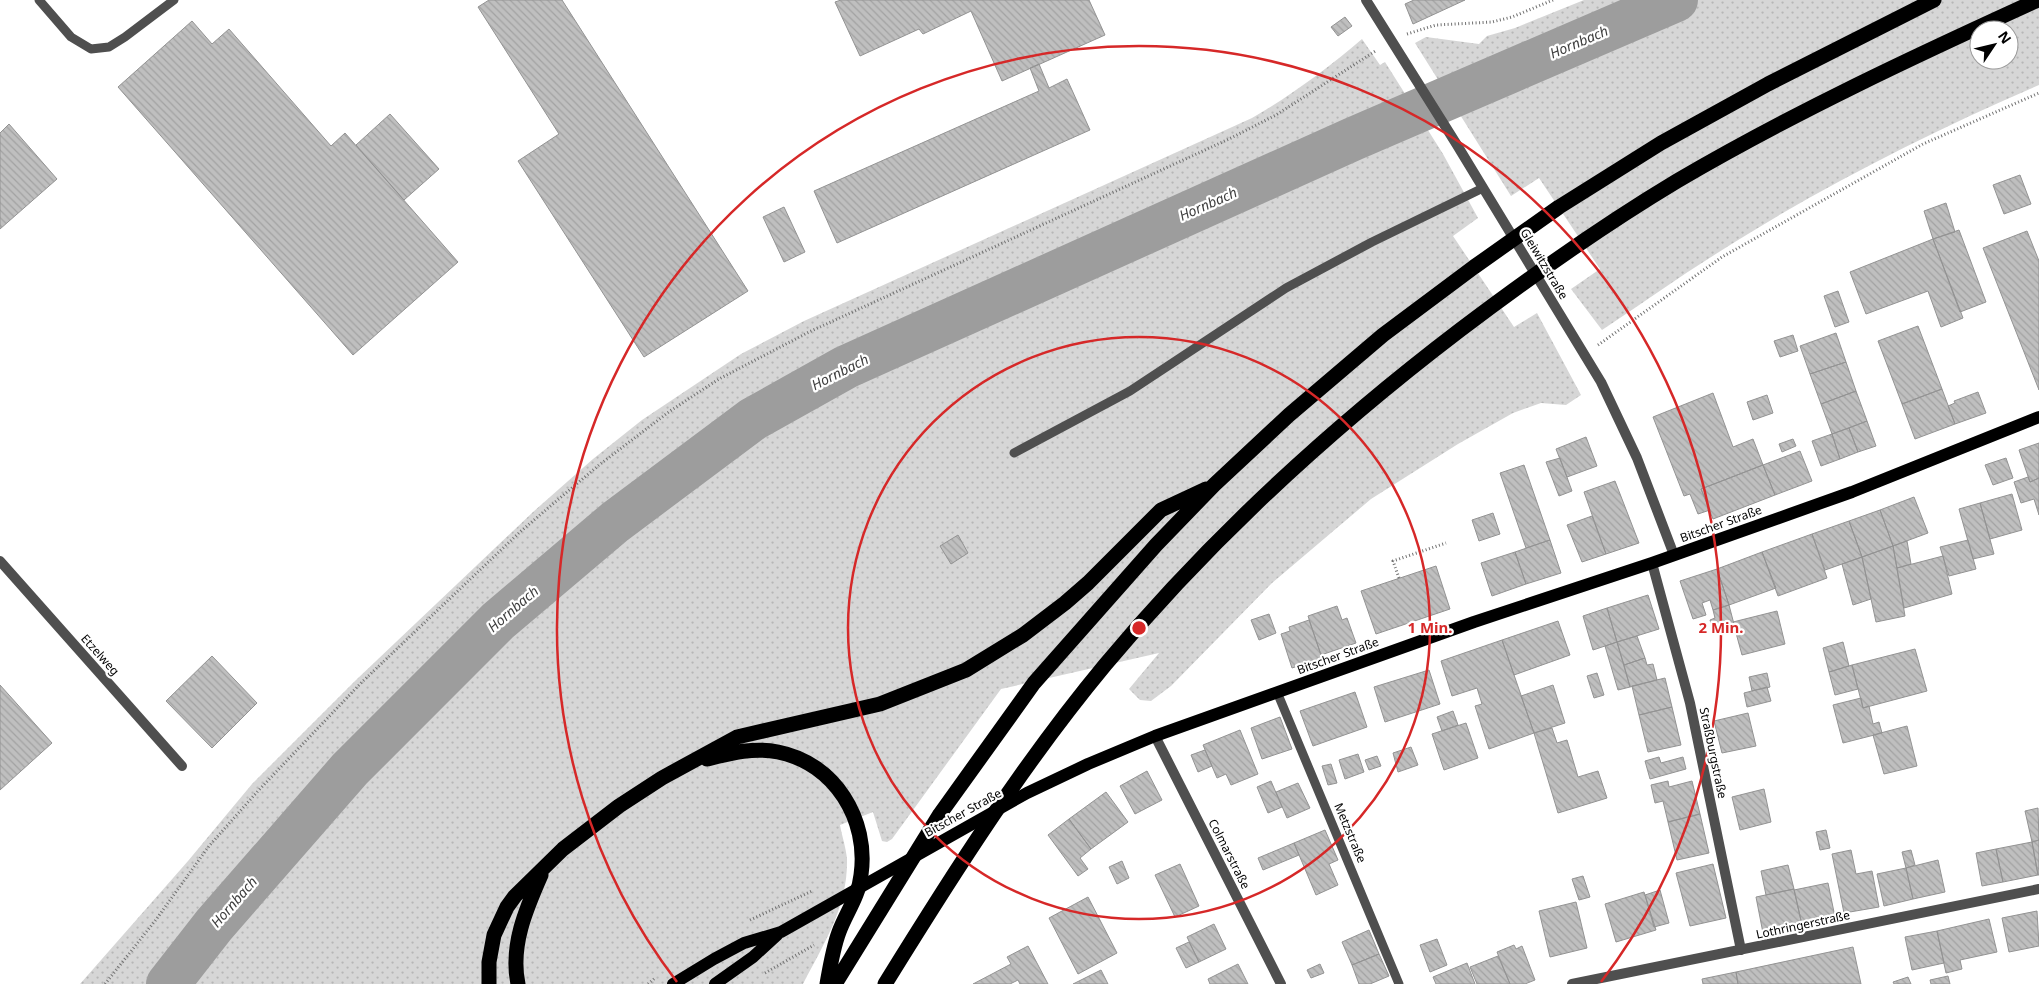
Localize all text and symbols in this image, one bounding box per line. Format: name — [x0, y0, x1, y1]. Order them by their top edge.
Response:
north arrow — [1969, 20, 2019, 70]
water label: Hornbach — [1547, 21, 1611, 62]
text: N — [1994, 27, 2016, 47]
water label: Hornbach — [1176, 182, 1240, 225]
street label: Gleiwitzstraße — [1517, 225, 1572, 303]
water label: Hornbach — [808, 349, 872, 394]
street label: Bitscher Straße — [1678, 501, 1764, 546]
water label: Hornbach — [483, 581, 542, 636]
text: 1 Min. — [1407, 617, 1453, 637]
text: 2 Min. — [1698, 617, 1744, 637]
centre of rings — [1130, 619, 1148, 637]
street label: Etzelweg — [77, 630, 123, 679]
street label: Bitscher Straße — [1295, 633, 1381, 678]
street label: Straßburgstraße — [1696, 706, 1732, 800]
street label: Bitscher Straße — [921, 784, 1005, 841]
street label: Metzstraße — [1330, 800, 1371, 866]
street label: Colmarstraße — [1204, 816, 1255, 892]
water label: Hornbach — [206, 872, 261, 931]
street label: Lothringerstraße — [1754, 906, 1852, 943]

